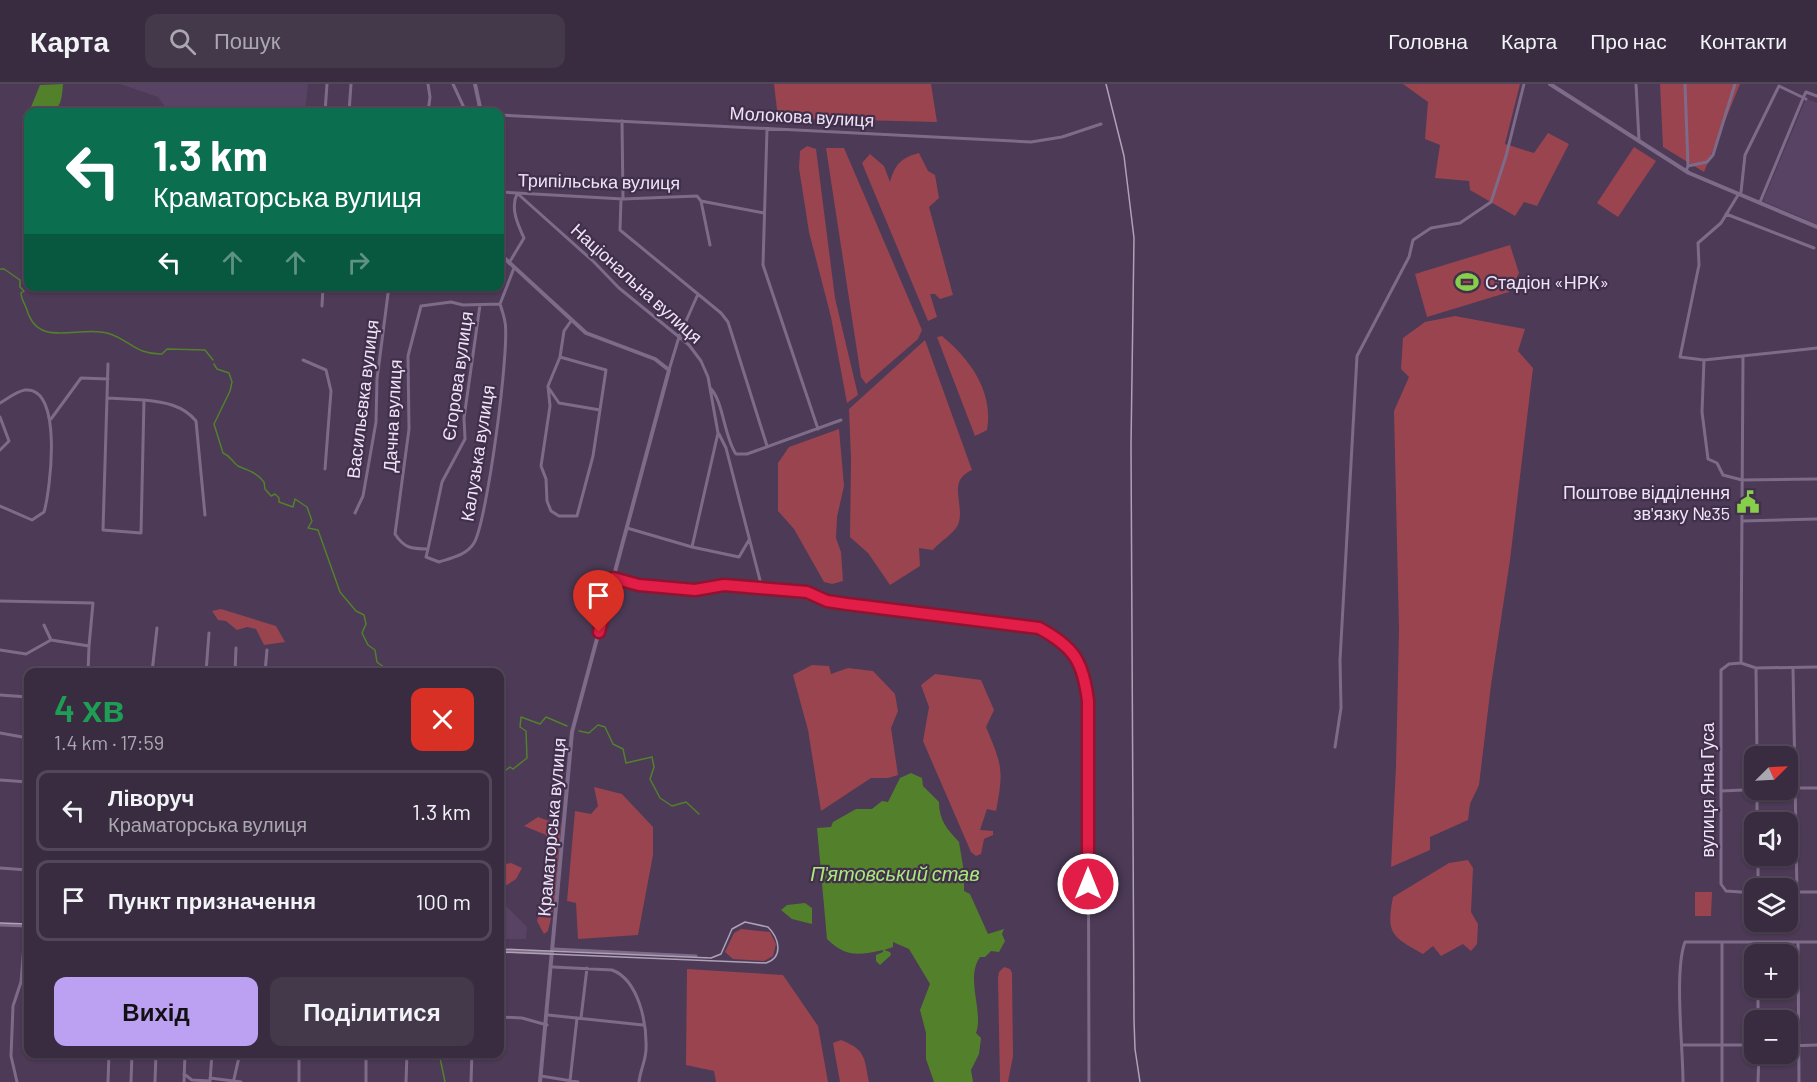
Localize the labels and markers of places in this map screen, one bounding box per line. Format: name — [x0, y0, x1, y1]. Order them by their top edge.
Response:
sports icon: Стадіон «НРК» — [1454, 269, 1480, 295]
place label: Стадіон «НРК» — [1485, 271, 1609, 293]
place label: Поштове відділення зв'язку №35 — [1563, 481, 1730, 524]
public building icon: Поштове відділення зв'язку №35 — [1735, 489, 1761, 515]
pin — [573, 570, 624, 632]

